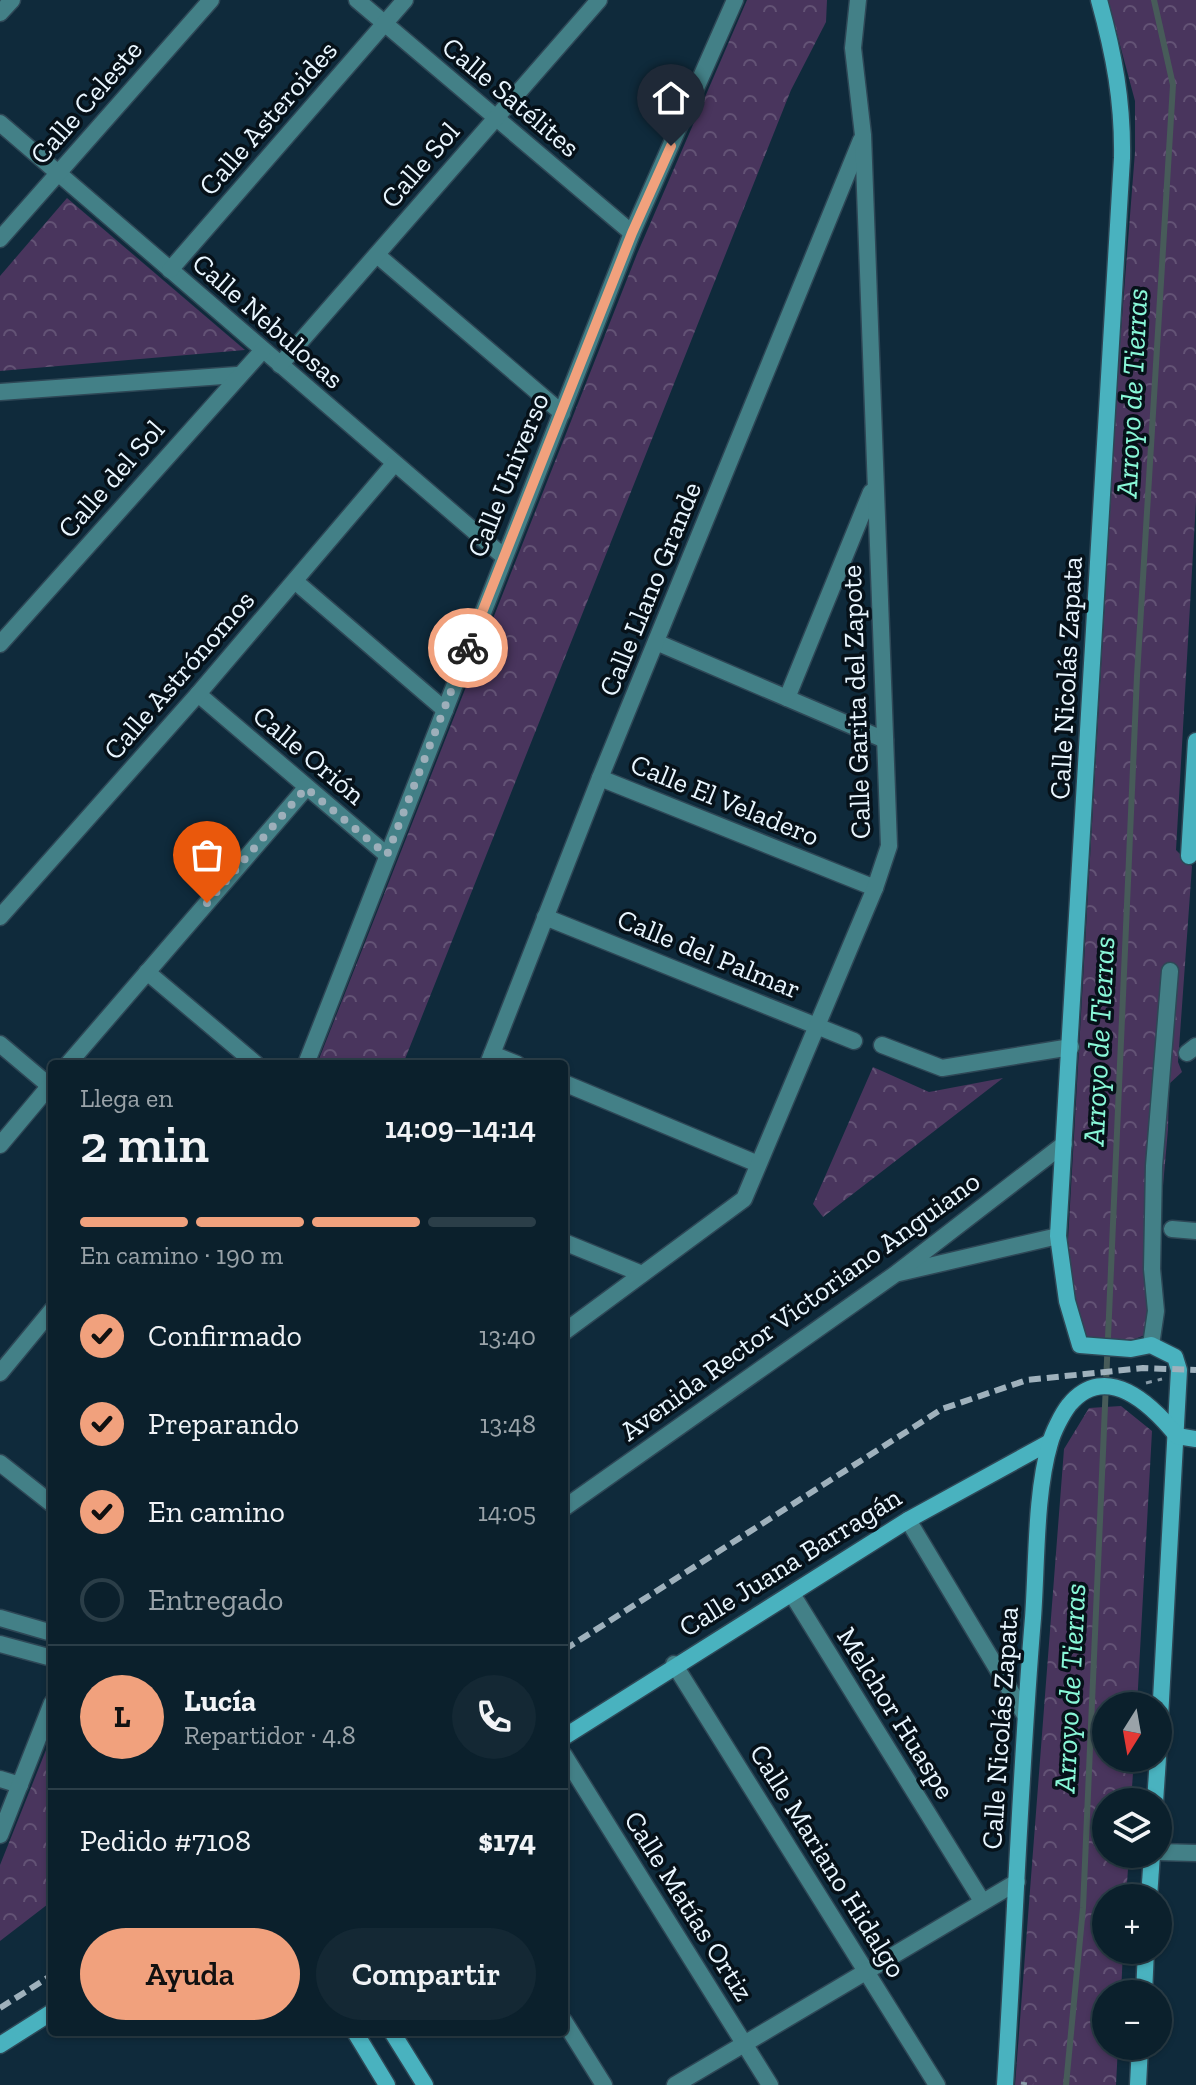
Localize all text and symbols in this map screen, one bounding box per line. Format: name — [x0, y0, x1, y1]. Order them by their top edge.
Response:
street label: Calle Satélites — [436, 30, 586, 164]
street label: Calle Celeste — [23, 33, 149, 171]
street label: Calle Asteroides — [192, 34, 344, 202]
pin — [637, 64, 705, 146]
icon: home — [649, 76, 693, 120]
street label: Calle Sol — [374, 115, 466, 215]
street label: Calle Nebulosas — [186, 246, 350, 396]
water label: Arroyo de Tierras — [1108, 287, 1155, 500]
street label: Calle Universo — [460, 388, 556, 562]
street label: Calle del Sol — [51, 413, 171, 545]
street label: Calle Llano Grande — [592, 477, 708, 701]
street label: Calle Nicolás Zapata — [1043, 555, 1089, 800]
street label: Calle Garita del Zapote — [835, 564, 877, 840]
street label: Calle Astrónomos — [97, 584, 261, 766]
courier — [428, 608, 508, 688]
icon: bike — [446, 626, 490, 670]
street label: Calle Orión — [246, 699, 372, 811]
street label: Calle El Veladero — [626, 747, 824, 853]
pin — [173, 821, 241, 903]
icon: bag — [185, 833, 229, 877]
street label: Calle del Palmar — [613, 902, 805, 1006]
water label: Arroyo de Tierras — [1075, 935, 1122, 1148]
text: Llega en — [80, 1082, 173, 1114]
text: 14:09–14:14 — [385, 1110, 536, 1146]
text: 2 min — [80, 1113, 209, 1175]
street label: Avenida Rector Victoriano Anguiano — [614, 1164, 986, 1448]
text: En camino · 190 m — [80, 1239, 283, 1271]
icon: check — [80, 1314, 124, 1358]
text: Confirmado — [148, 1318, 302, 1354]
text: 13:40 — [478, 1320, 536, 1352]
icon: check — [80, 1402, 124, 1446]
text: Preparando — [148, 1406, 299, 1442]
text: 13:48 — [479, 1408, 536, 1440]
street label: Calle Juana Barragán — [673, 1480, 907, 1644]
icon: check — [80, 1490, 124, 1534]
text: En camino — [148, 1494, 285, 1530]
text: 14:05 — [478, 1496, 536, 1528]
text: Entregado — [148, 1582, 283, 1618]
water label: Arroyo de Tierras — [1046, 1582, 1093, 1795]
street label: Calle Nicolás Zapata — [975, 1605, 1025, 1851]
street label: Melchor Huaspe — [830, 1621, 962, 1805]
button: phone — [452, 1675, 536, 1759]
text: Lucía — [184, 1683, 256, 1719]
north arrow — [1092, 1692, 1172, 1772]
map controls — [1092, 1692, 1172, 2060]
text: L — [114, 1699, 130, 1735]
text: Repartidor · 4.8 — [184, 1719, 356, 1751]
street label: Calle Mariano Hidalgo — [743, 1738, 913, 1984]
button: layers — [1092, 1788, 1172, 1868]
street label: Calle Matías Ortiz — [617, 1805, 761, 2007]
text: Pedido #7108 — [80, 1823, 251, 1859]
text: $174 — [478, 1823, 536, 1859]
button: + — [1092, 1884, 1172, 1964]
button: Ayuda — [80, 1928, 300, 2020]
button: Compartir — [316, 1928, 536, 2020]
button: − — [1092, 1980, 1172, 2060]

